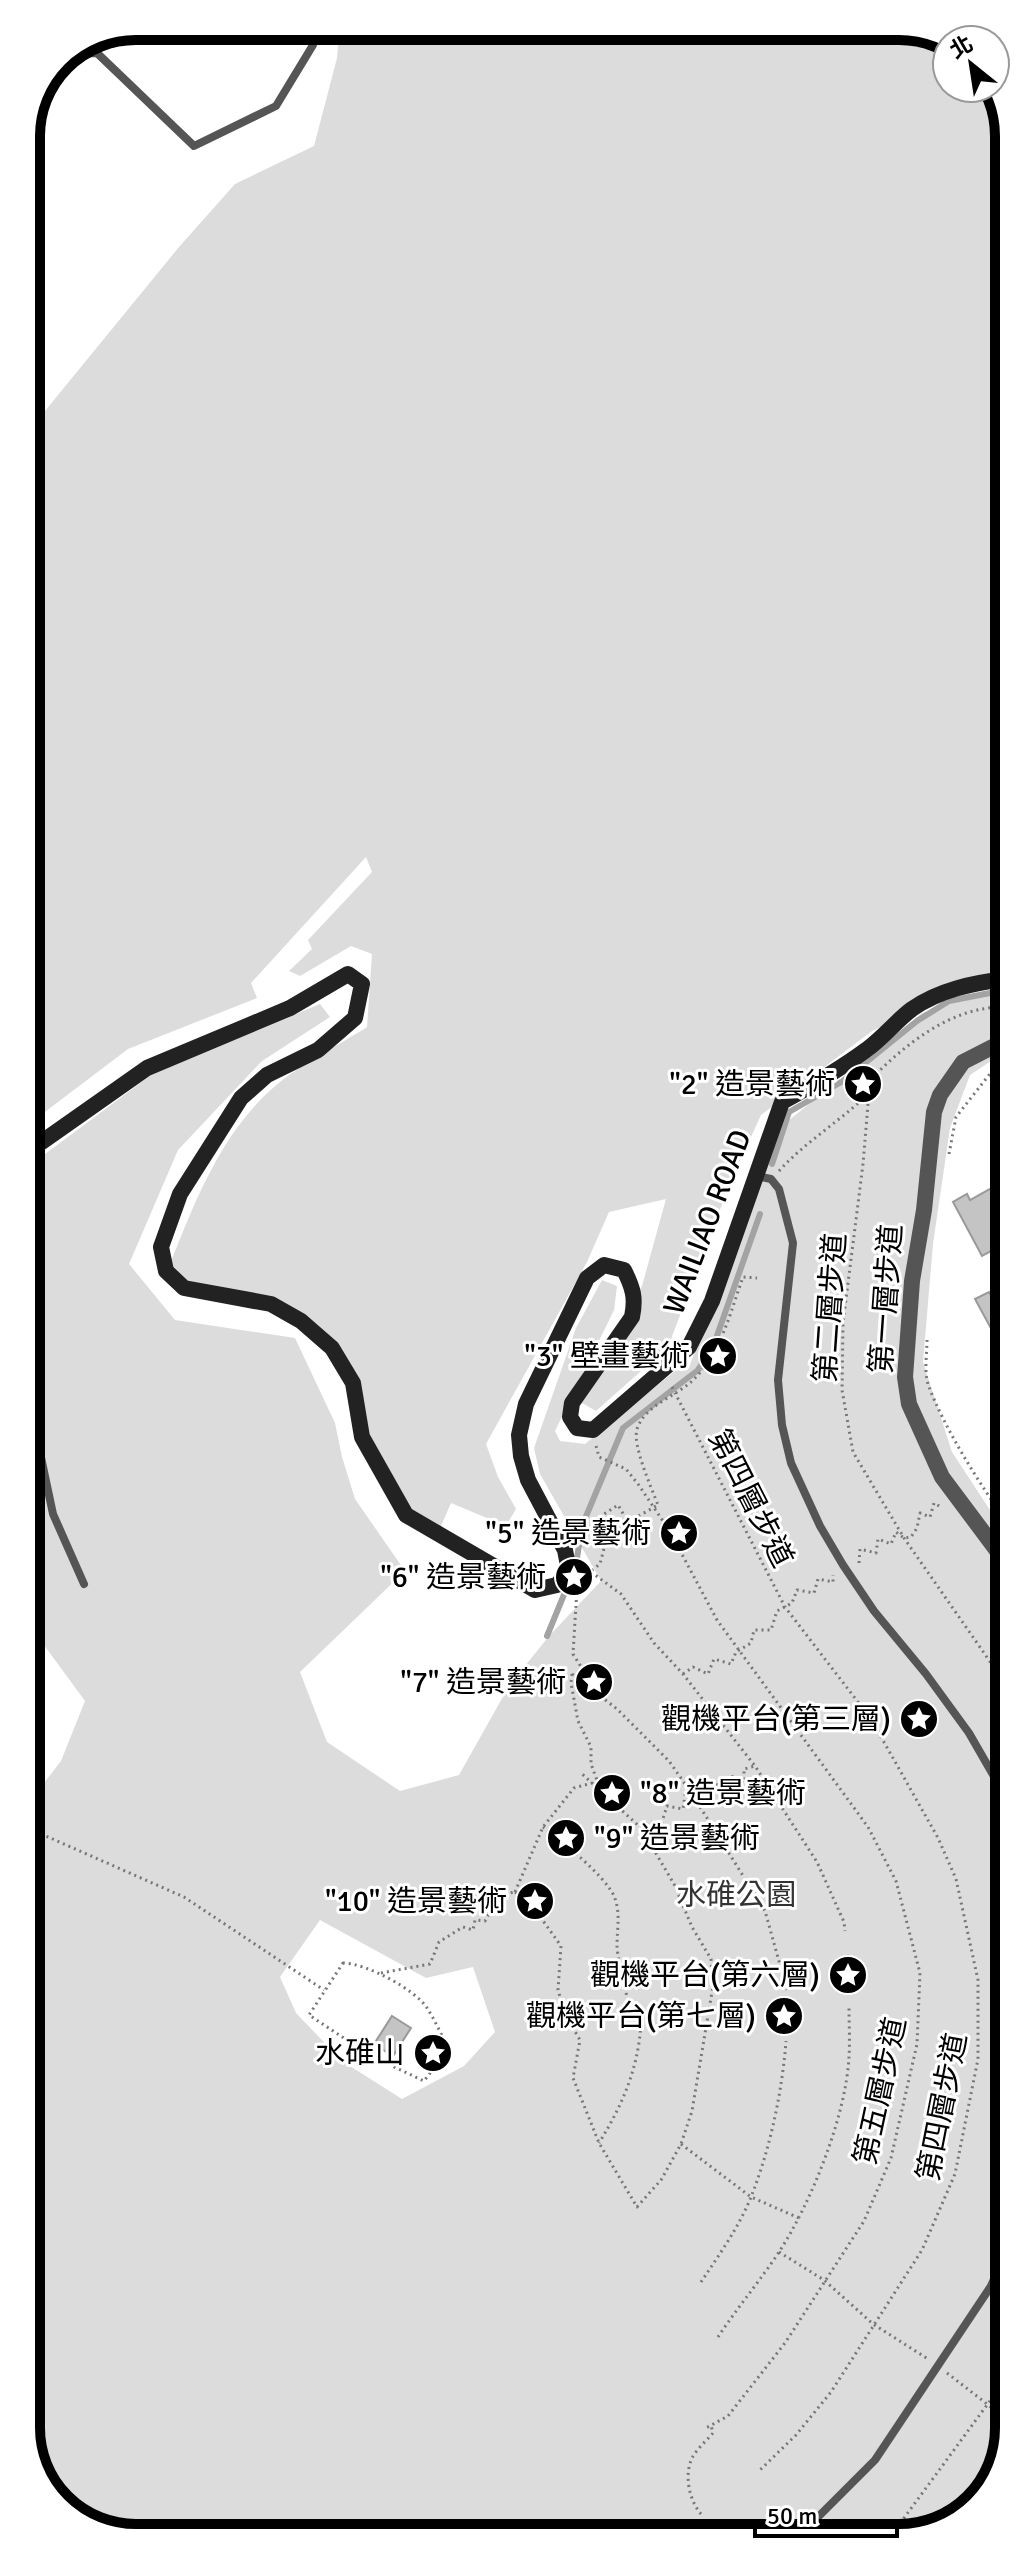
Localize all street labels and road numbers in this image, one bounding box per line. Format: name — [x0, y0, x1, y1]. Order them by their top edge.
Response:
street label: WAILIAO ROAD — [655, 1125, 760, 1320]
street label: 第一層步道 — [863, 1223, 910, 1375]
street label: 第二層步道 — [807, 1232, 854, 1384]
street label: 第四層步道 — [700, 1423, 801, 1573]
street label: 第五層步道 — [847, 2014, 914, 2168]
street label: 第四層步道 — [910, 2030, 975, 2184]

